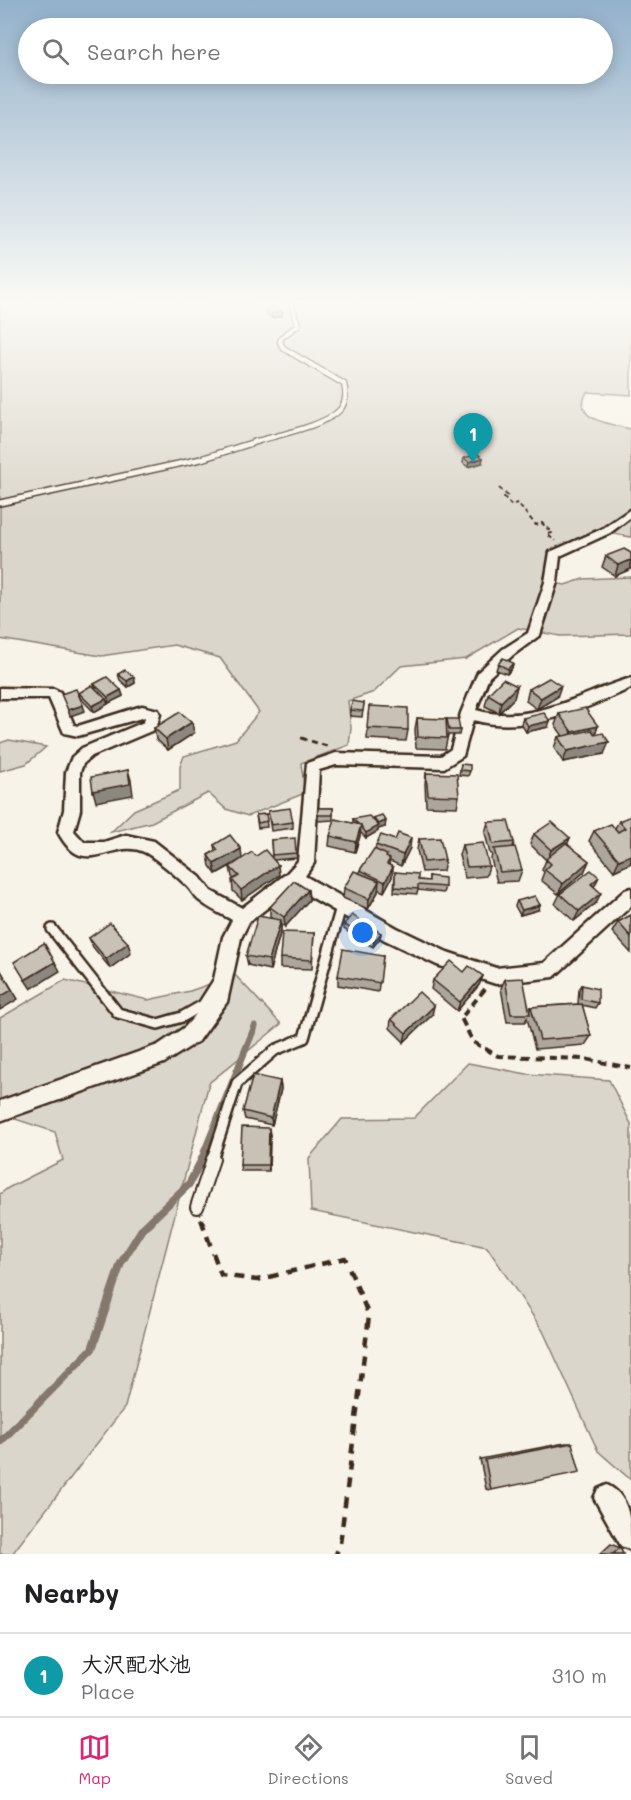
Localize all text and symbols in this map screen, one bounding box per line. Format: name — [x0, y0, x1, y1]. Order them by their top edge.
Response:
search box — [18, 18, 613, 84]
icon: search — [39, 35, 72, 68]
text: Search here — [87, 37, 221, 66]
pin: 1 — [454, 414, 492, 463]
your location — [348, 918, 377, 947]
text: Nearby — [24, 1576, 119, 1610]
text: 大沢配水池 — [81, 1649, 191, 1678]
text: 1 — [39, 1662, 48, 1688]
text: 310 m — [552, 1662, 607, 1688]
text: Place — [81, 1678, 135, 1704]
tab: Map — [78, 1731, 111, 1788]
tab: Directions — [268, 1731, 349, 1788]
tab: Saved — [505, 1731, 553, 1788]

